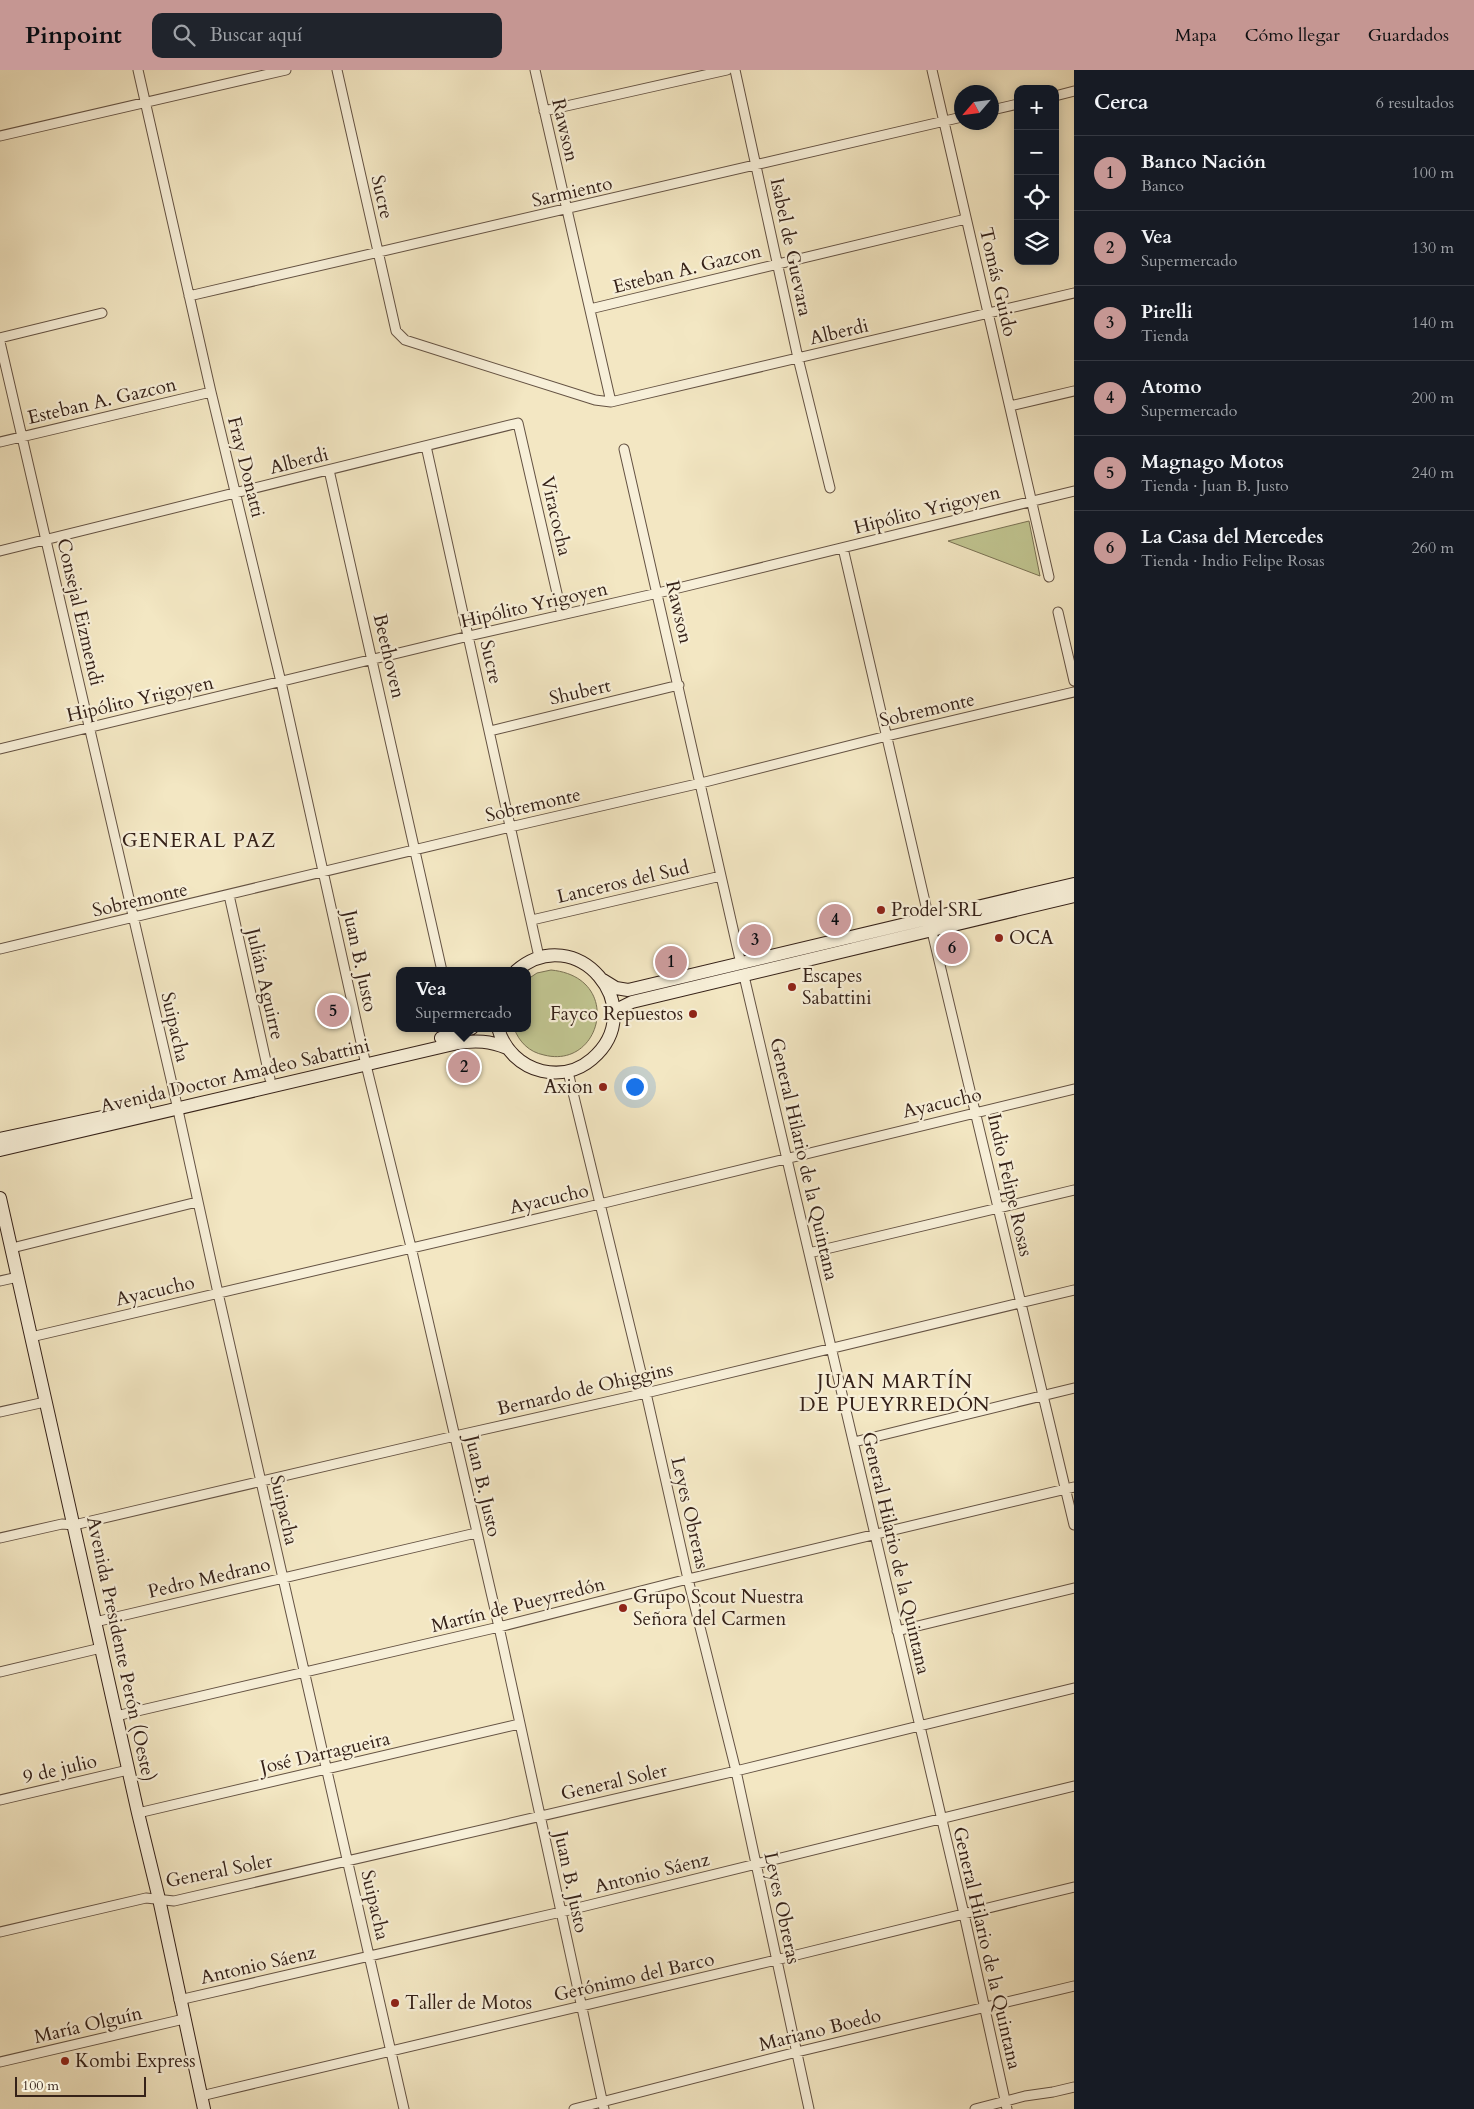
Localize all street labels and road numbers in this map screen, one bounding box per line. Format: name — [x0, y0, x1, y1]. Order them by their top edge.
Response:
street label: Rawson — [545, 96, 585, 164]
street label: Sarmiento — [529, 170, 615, 214]
street label: Sucre — [364, 173, 400, 221]
street label: Isabel de Guevara — [764, 175, 818, 319]
street label: Tomás Guido — [973, 225, 1023, 339]
street label: Esteban A. Gazcon — [610, 238, 764, 300]
street label: Alberdi — [807, 313, 871, 351]
street label: Esteban A. Gazcon — [25, 371, 179, 431]
street label: Fray Donatti — [221, 414, 271, 520]
street label: Alberdi — [267, 441, 331, 481]
street label: Viracocha — [534, 474, 578, 558]
street label: Hipólito Yrigoyen — [851, 479, 1003, 541]
street label: Consejal Eizmendi — [50, 536, 110, 688]
street label: Hipólito Yrigoyen — [458, 575, 610, 635]
street label: Rawson — [659, 578, 699, 646]
street label: Beethoven — [367, 611, 411, 701]
street label: Sucre — [473, 638, 509, 686]
street label: Hipólito Yrigoyen — [64, 669, 216, 729]
street label: Shubert — [547, 672, 613, 712]
street label: Sobremonte — [877, 686, 977, 734]
street label: Sobremonte — [483, 781, 583, 829]
street label: Lanceros del Sud — [554, 854, 692, 910]
street label: Sobremonte — [90, 876, 190, 924]
street label: Juan B. Justo — [336, 905, 383, 1014]
street label: Julián Aguirre — [239, 923, 290, 1042]
street label: Suipacha — [154, 990, 196, 1064]
street label: Avenida Doctor Amadeo Sabattini — [98, 1032, 372, 1120]
street label: General Hilario de la Quintana — [763, 1035, 845, 1283]
street label: Ayacucho — [900, 1081, 984, 1125]
street label: Indio Felipe Rosas — [981, 1111, 1039, 1259]
street label: Ayacucho — [507, 1177, 591, 1221]
street label: Ayacucho — [113, 1269, 197, 1313]
street label: Bernardo de Ohiggins — [495, 1356, 675, 1422]
street label: General Hilario de la Quintana — [855, 1429, 937, 1677]
street label: Juan B. Justo — [458, 1430, 507, 1539]
street label: Leyes Obreras — [665, 1455, 715, 1571]
street label: Suipacha — [263, 1473, 305, 1547]
street label: Avenida Presidente Perón (Oeste) — [80, 1514, 162, 1784]
street label: Pedro Medrano — [145, 1551, 273, 1605]
street label: Martín de Pueyrredón — [428, 1571, 608, 1639]
street label: José Darragueira — [255, 1725, 393, 1781]
street label: 9 de julio — [21, 1748, 99, 1790]
street label: General Soler — [558, 1757, 670, 1807]
street label: General Hilario de la Quintana — [946, 1824, 1028, 2072]
street label: Juan B. Justo — [547, 1826, 594, 1935]
street label: Antonio Sáenz — [592, 1846, 713, 1900]
street label: General Soler — [163, 1848, 275, 1894]
street label: Leyes Obreras — [757, 1850, 807, 1966]
street label: Suipacha — [354, 1868, 396, 1942]
street label: Antonio Sáenz — [198, 1939, 319, 1991]
street label: Gerónimo del Barco — [551, 1946, 717, 2008]
street label: María Olguín — [31, 2000, 145, 2050]
street label: Mariano Boedo — [756, 2002, 884, 2058]

